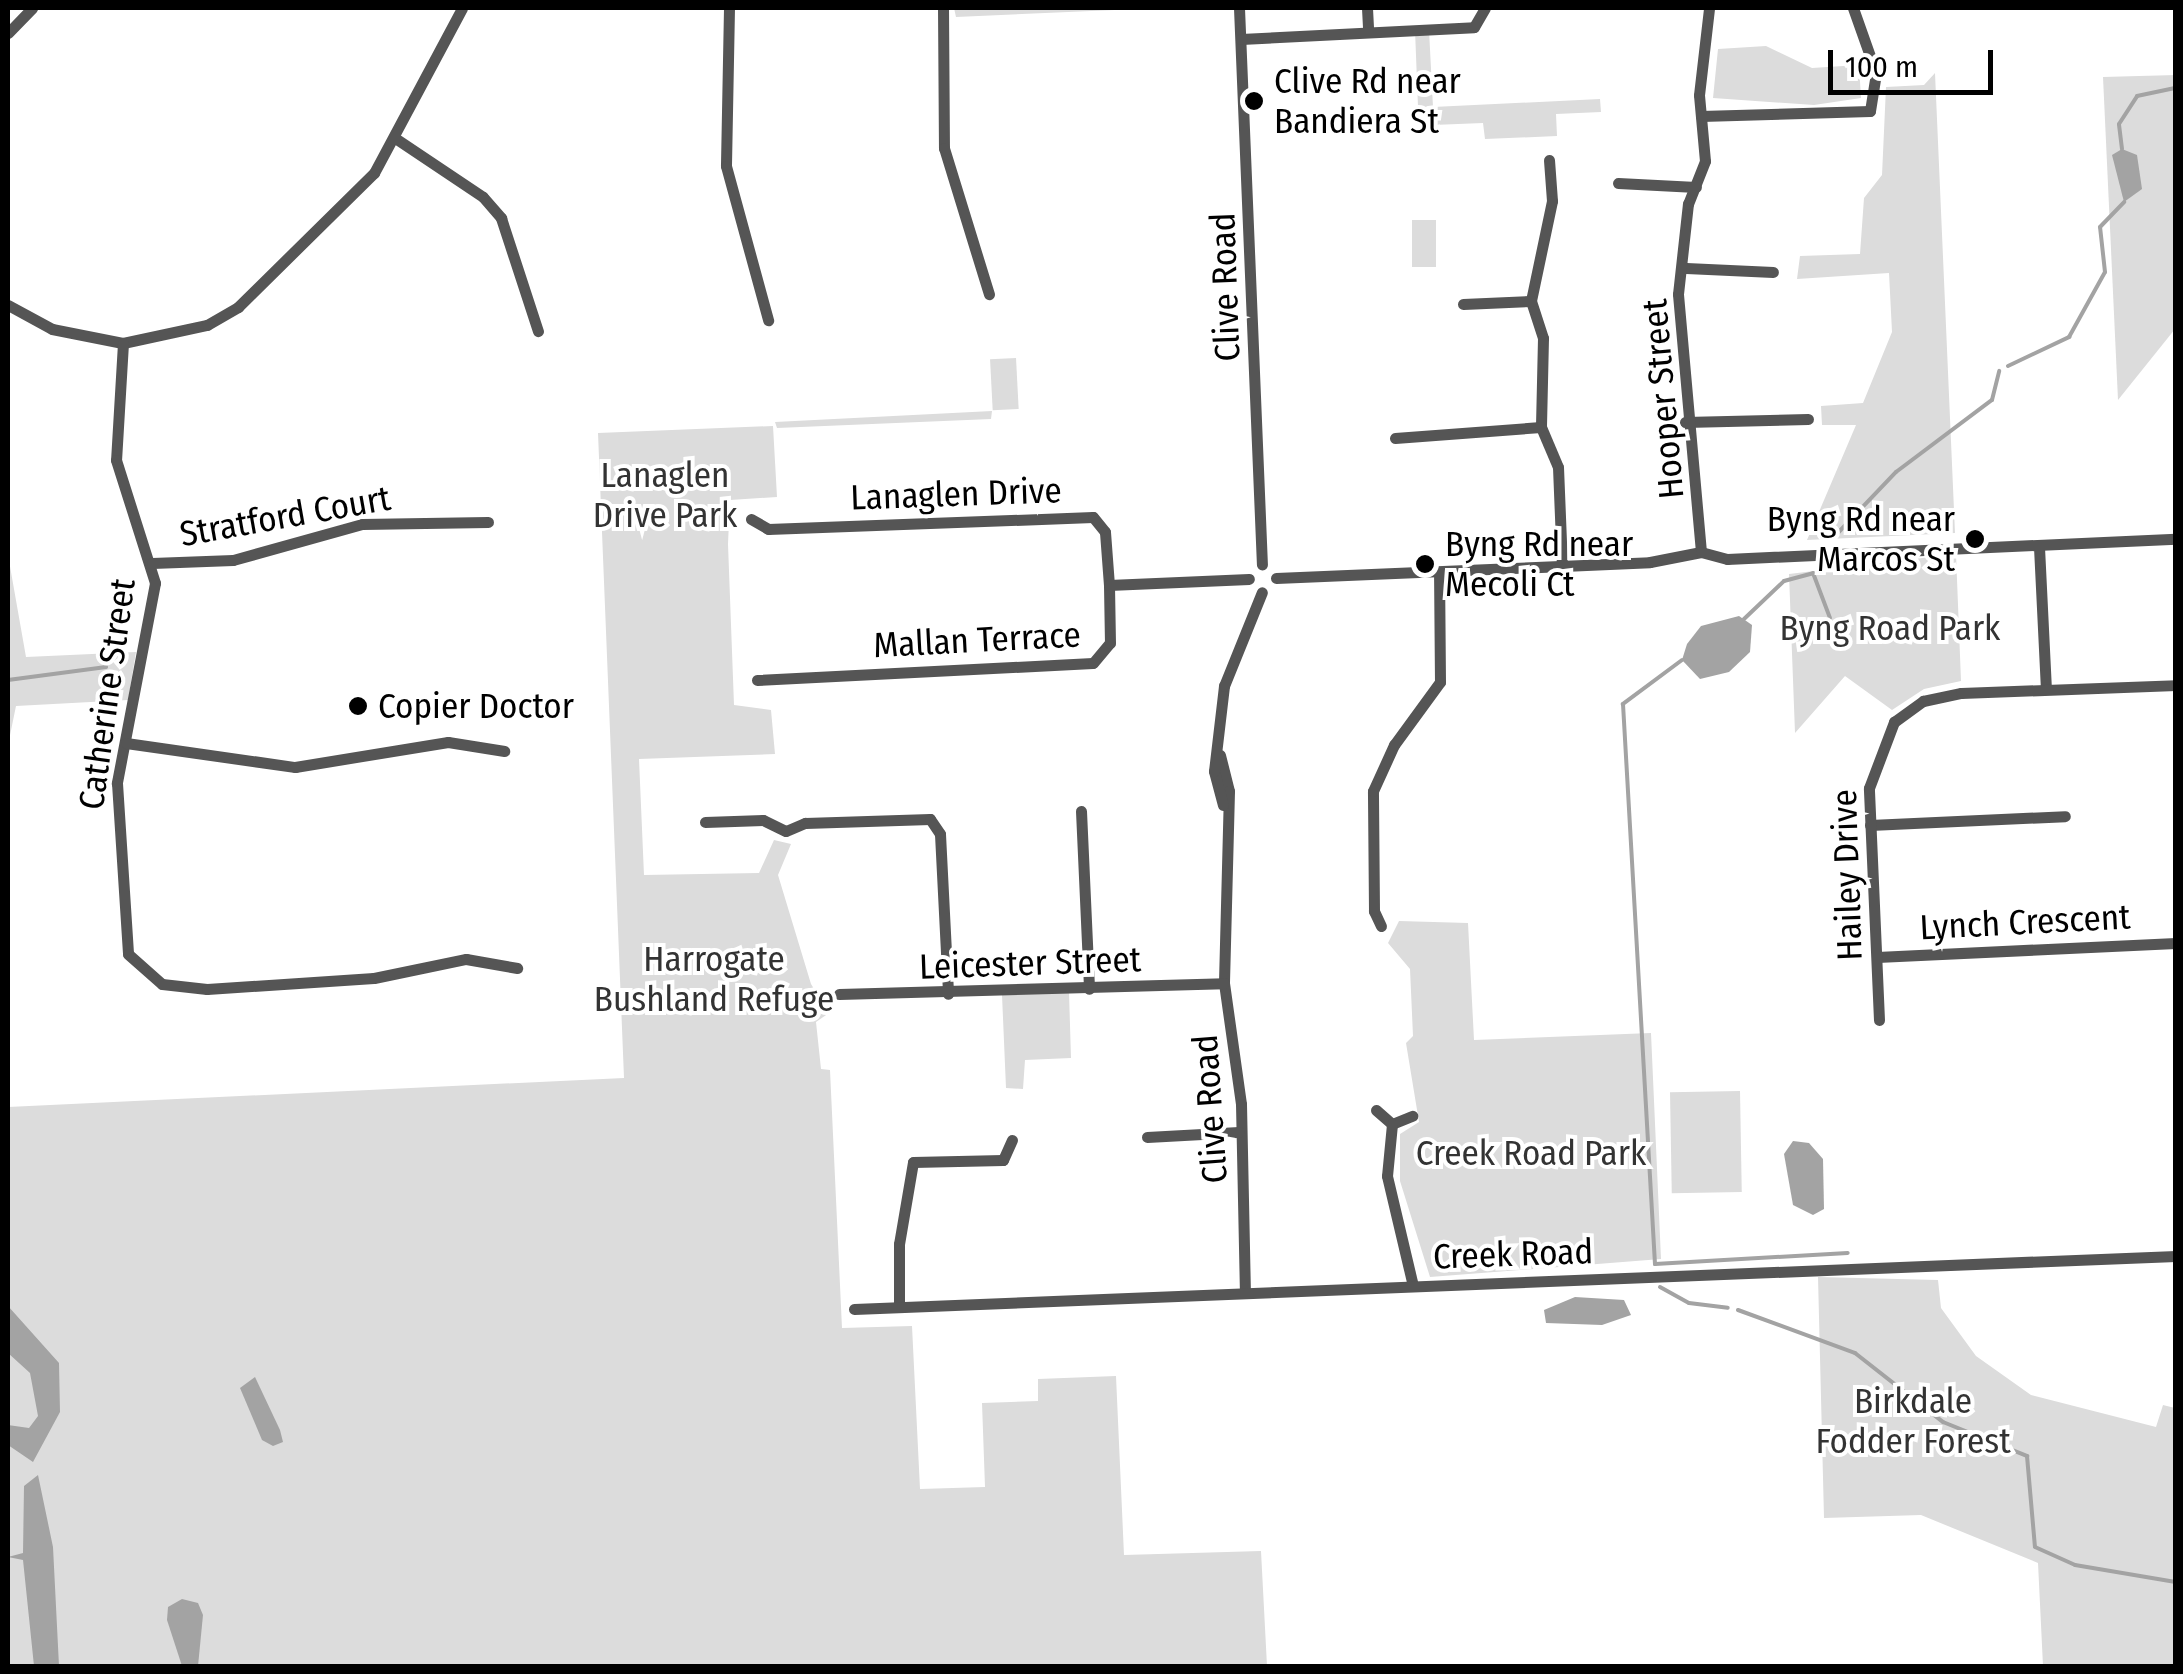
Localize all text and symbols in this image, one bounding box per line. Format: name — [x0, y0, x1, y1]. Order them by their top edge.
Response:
scale bar — [1833, 30, 1998, 92]
text: 100 m — [1845, 49, 1918, 85]
place label: Clive Rd near Bandiera St — [1274, 60, 1461, 142]
marker: Clive Rd near Bandiera St — [1243, 90, 1265, 112]
street label: Clive Road — [1201, 212, 1249, 362]
street label: Hooper Street — [1633, 297, 1693, 501]
park label: Lanaglen Drive Park — [593, 454, 737, 536]
street label: Lanaglen Drive — [850, 469, 1062, 519]
street label: Stratford Court — [176, 477, 394, 555]
place label: Byng Rd near Marcos St — [1767, 498, 1955, 580]
place label: Byng Rd near Mecoli Ct — [1445, 523, 1633, 605]
marker: Byng Rd near Marcos St — [1964, 528, 1986, 550]
marker: Byng Rd near Mecoli Ct — [1414, 553, 1436, 575]
street label: Catherine Street — [70, 576, 144, 812]
park label: Byng Road Park — [1780, 607, 2000, 649]
street label: Mallan Terrace — [872, 614, 1082, 666]
place label: Copier Doctor — [378, 685, 574, 727]
marker: Copier Doctor — [347, 695, 369, 717]
street label: Hailey Drive — [1823, 789, 1871, 961]
street label: Lynch Crescent — [1918, 896, 2132, 948]
park label: Harrogate Bushland Refuge — [594, 938, 834, 1020]
street label: Leicester Street — [918, 938, 1142, 988]
street label: Clive Road — [1184, 1033, 1236, 1185]
park label: Creek Road Park — [1416, 1132, 1646, 1174]
street label: Creek Road — [1432, 1230, 1594, 1278]
park label: Birkdale Fodder Forest — [1815, 1380, 2011, 1462]

